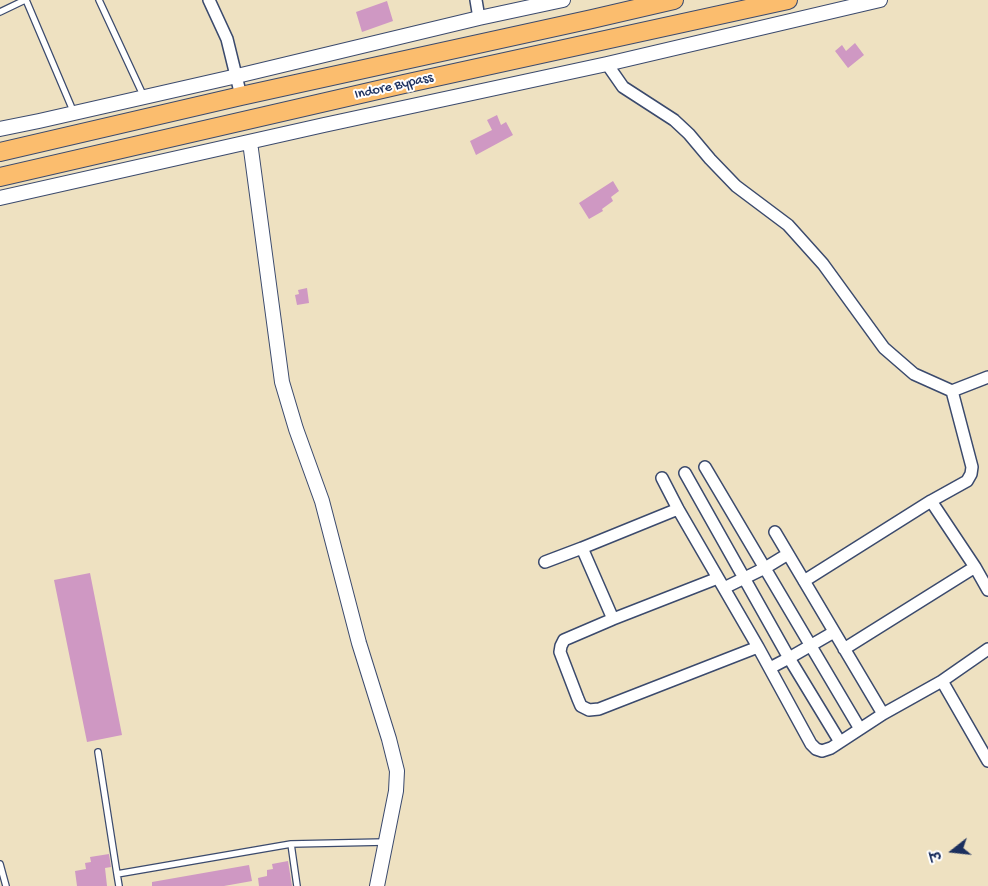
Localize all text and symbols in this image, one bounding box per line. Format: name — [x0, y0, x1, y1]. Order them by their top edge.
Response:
street label: Indore Bypass — [353, 70, 435, 104]
north arrow — [928, 826, 978, 876]
text: उ — [929, 848, 948, 862]

